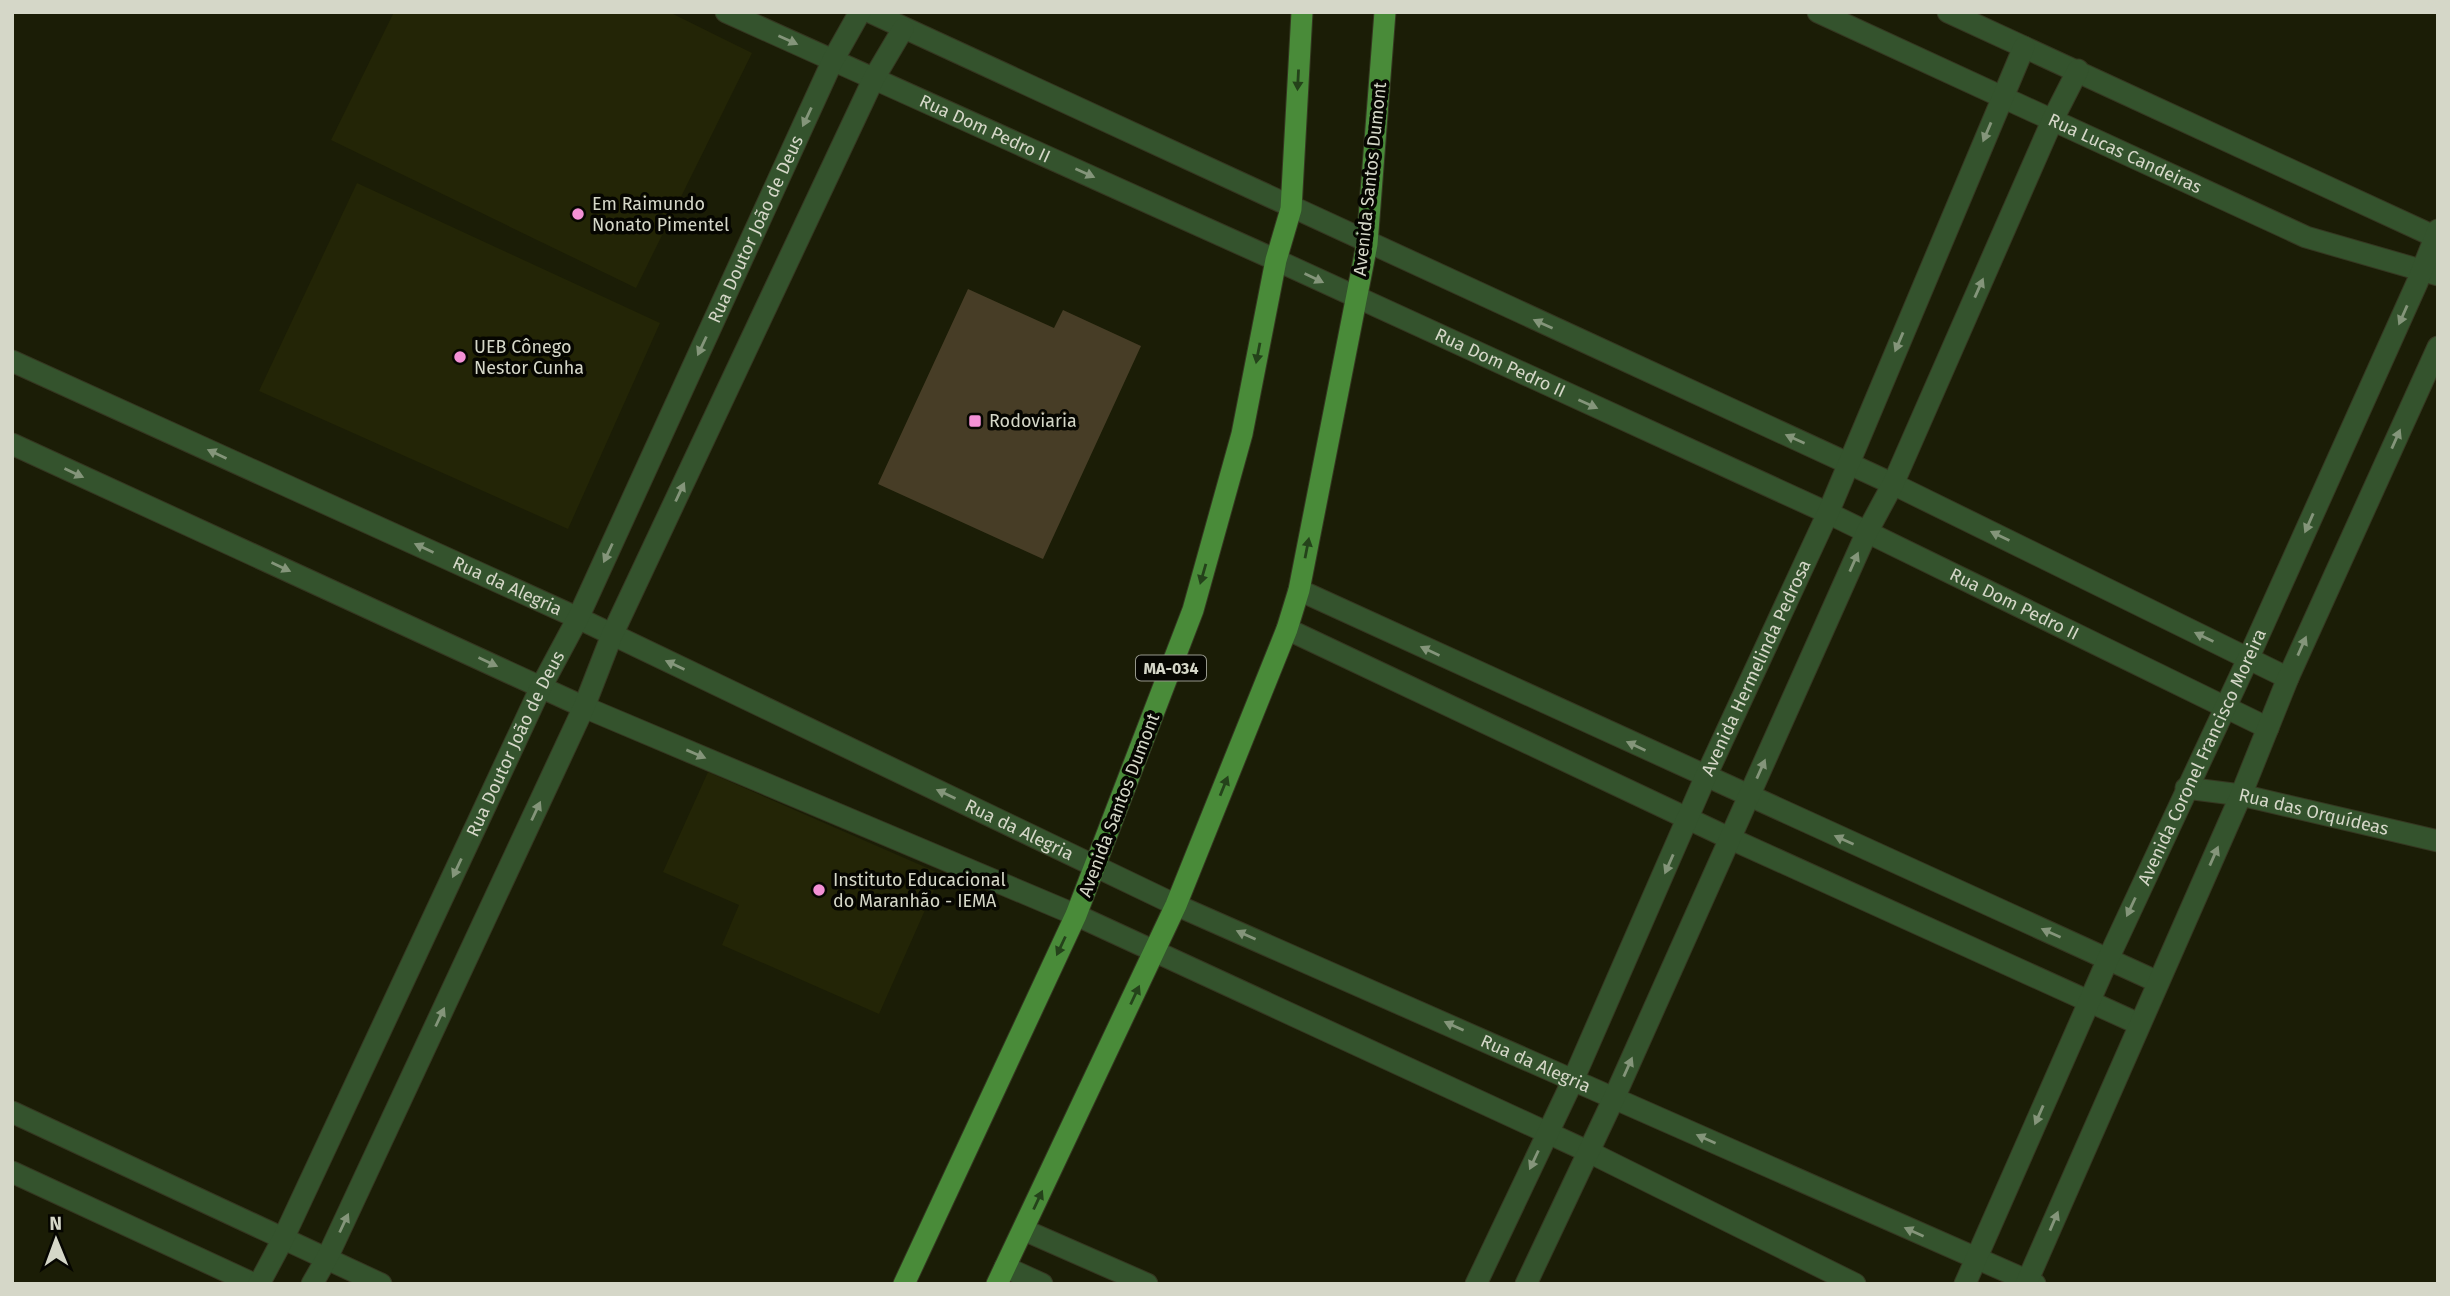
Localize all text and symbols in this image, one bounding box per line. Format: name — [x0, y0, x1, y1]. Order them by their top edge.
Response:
one-way arrow — [778, 34, 798, 46]
one-way arrow — [1293, 70, 1304, 92]
street label: Avenida Santos Dumont — [1349, 80, 1391, 277]
street label: Rua Dom Pedro II — [916, 90, 1054, 168]
one-way arrow — [801, 106, 812, 127]
street label: Rua Lucas Candeiras — [2045, 109, 2205, 198]
one-way arrow — [1982, 122, 1993, 143]
street label: Rua Doutor João de Deus — [703, 132, 808, 326]
one-way arrow — [1075, 167, 1095, 179]
place label: Em Raimundo Nonato Pimentel — [592, 193, 729, 236]
marker: Em Raimundo Nonato Pimentel — [570, 206, 586, 222]
one-way arrow — [1304, 273, 1324, 284]
one-way arrow — [1973, 278, 1985, 298]
one-way arrow — [2397, 305, 2408, 326]
one-way arrow — [1533, 318, 1553, 330]
street label: Rua Dom Pedro II — [1432, 323, 1569, 402]
one-way arrow — [1893, 332, 1905, 352]
place label: UEB Cônego Nestor Cunha — [474, 336, 584, 379]
one-way arrow — [696, 336, 708, 356]
one-way arrow — [1253, 342, 1264, 364]
marker: UEB Cônego Nestor Cunha — [452, 349, 468, 365]
one-way arrow — [1577, 399, 1598, 410]
place label: Rodoviaria — [989, 410, 1077, 432]
marker: Rodoviaria — [967, 413, 983, 429]
one-way arrow — [2390, 429, 2402, 449]
one-way arrow — [1785, 433, 1805, 445]
one-way arrow — [207, 448, 227, 460]
one-way arrow — [64, 467, 84, 478]
one-way arrow — [674, 482, 686, 502]
one-way arrow — [2303, 513, 2315, 533]
one-way arrow — [1990, 531, 2010, 542]
one-way arrow — [1301, 537, 1312, 559]
one-way arrow — [414, 542, 434, 554]
one-way arrow — [602, 543, 614, 563]
street label: Rua da Alegria — [449, 552, 566, 620]
one-way arrow — [1848, 552, 1860, 572]
street label: Avenida Hermelinda Pedrosa — [1697, 556, 1816, 779]
one-way arrow — [271, 561, 291, 573]
one-way arrow — [1198, 563, 1208, 584]
street label: Rua Dom Pedro II — [1946, 563, 2083, 645]
street label: Avenida Coronel Francisco Moreira — [2133, 625, 2271, 889]
one-way arrow — [2194, 632, 2214, 643]
one-way arrow — [2296, 636, 2308, 656]
one-way arrow — [1420, 645, 1440, 657]
street label: Rua Doutor João de Deus — [462, 647, 569, 840]
one-way arrow — [478, 656, 498, 668]
road number: MA-034 — [1136, 656, 1206, 680]
one-way arrow — [665, 659, 685, 671]
street label: Avenida Santos Dumont — [1074, 710, 1164, 900]
one-way arrow — [1626, 740, 1646, 752]
one-way arrow — [686, 749, 707, 760]
one-way arrow — [1756, 759, 1767, 780]
one-way arrow — [1219, 775, 1230, 796]
street label: Rua das Orquídeas — [2237, 784, 2391, 840]
one-way arrow — [936, 789, 956, 800]
street label: Rua da Alegria — [961, 794, 1077, 865]
one-way arrow — [530, 801, 542, 821]
one-way arrow — [1833, 834, 1854, 845]
one-way arrow — [2208, 846, 2220, 866]
one-way arrow — [1663, 854, 1675, 874]
one-way arrow — [451, 858, 462, 878]
place label: Instituto Educacional do Maranhão - IEMA — [833, 869, 1006, 912]
marker: Instituto Educacional do Maranhão - IEMA — [811, 882, 827, 898]
one-way arrow — [2126, 897, 2137, 917]
one-way arrow — [2041, 927, 2061, 939]
one-way arrow — [1236, 929, 1256, 941]
one-way arrow — [1056, 936, 1067, 956]
one-way arrow — [1129, 985, 1140, 1005]
one-way arrow — [434, 1007, 445, 1027]
one-way arrow — [1444, 1020, 1465, 1031]
street label: Rua da Alegria — [1477, 1030, 1594, 1098]
one-way arrow — [1623, 1056, 1634, 1077]
one-way arrow — [2033, 1105, 2044, 1126]
one-way arrow — [1696, 1133, 1717, 1144]
one-way arrow — [1528, 1150, 1540, 1170]
one-way arrow — [1032, 1190, 1043, 1211]
north arrow — [21, 1205, 91, 1275]
one-way arrow — [2048, 1210, 2059, 1231]
text: N — [49, 1212, 62, 1235]
one-way arrow — [338, 1213, 349, 1233]
one-way arrow — [1904, 1226, 1924, 1238]

